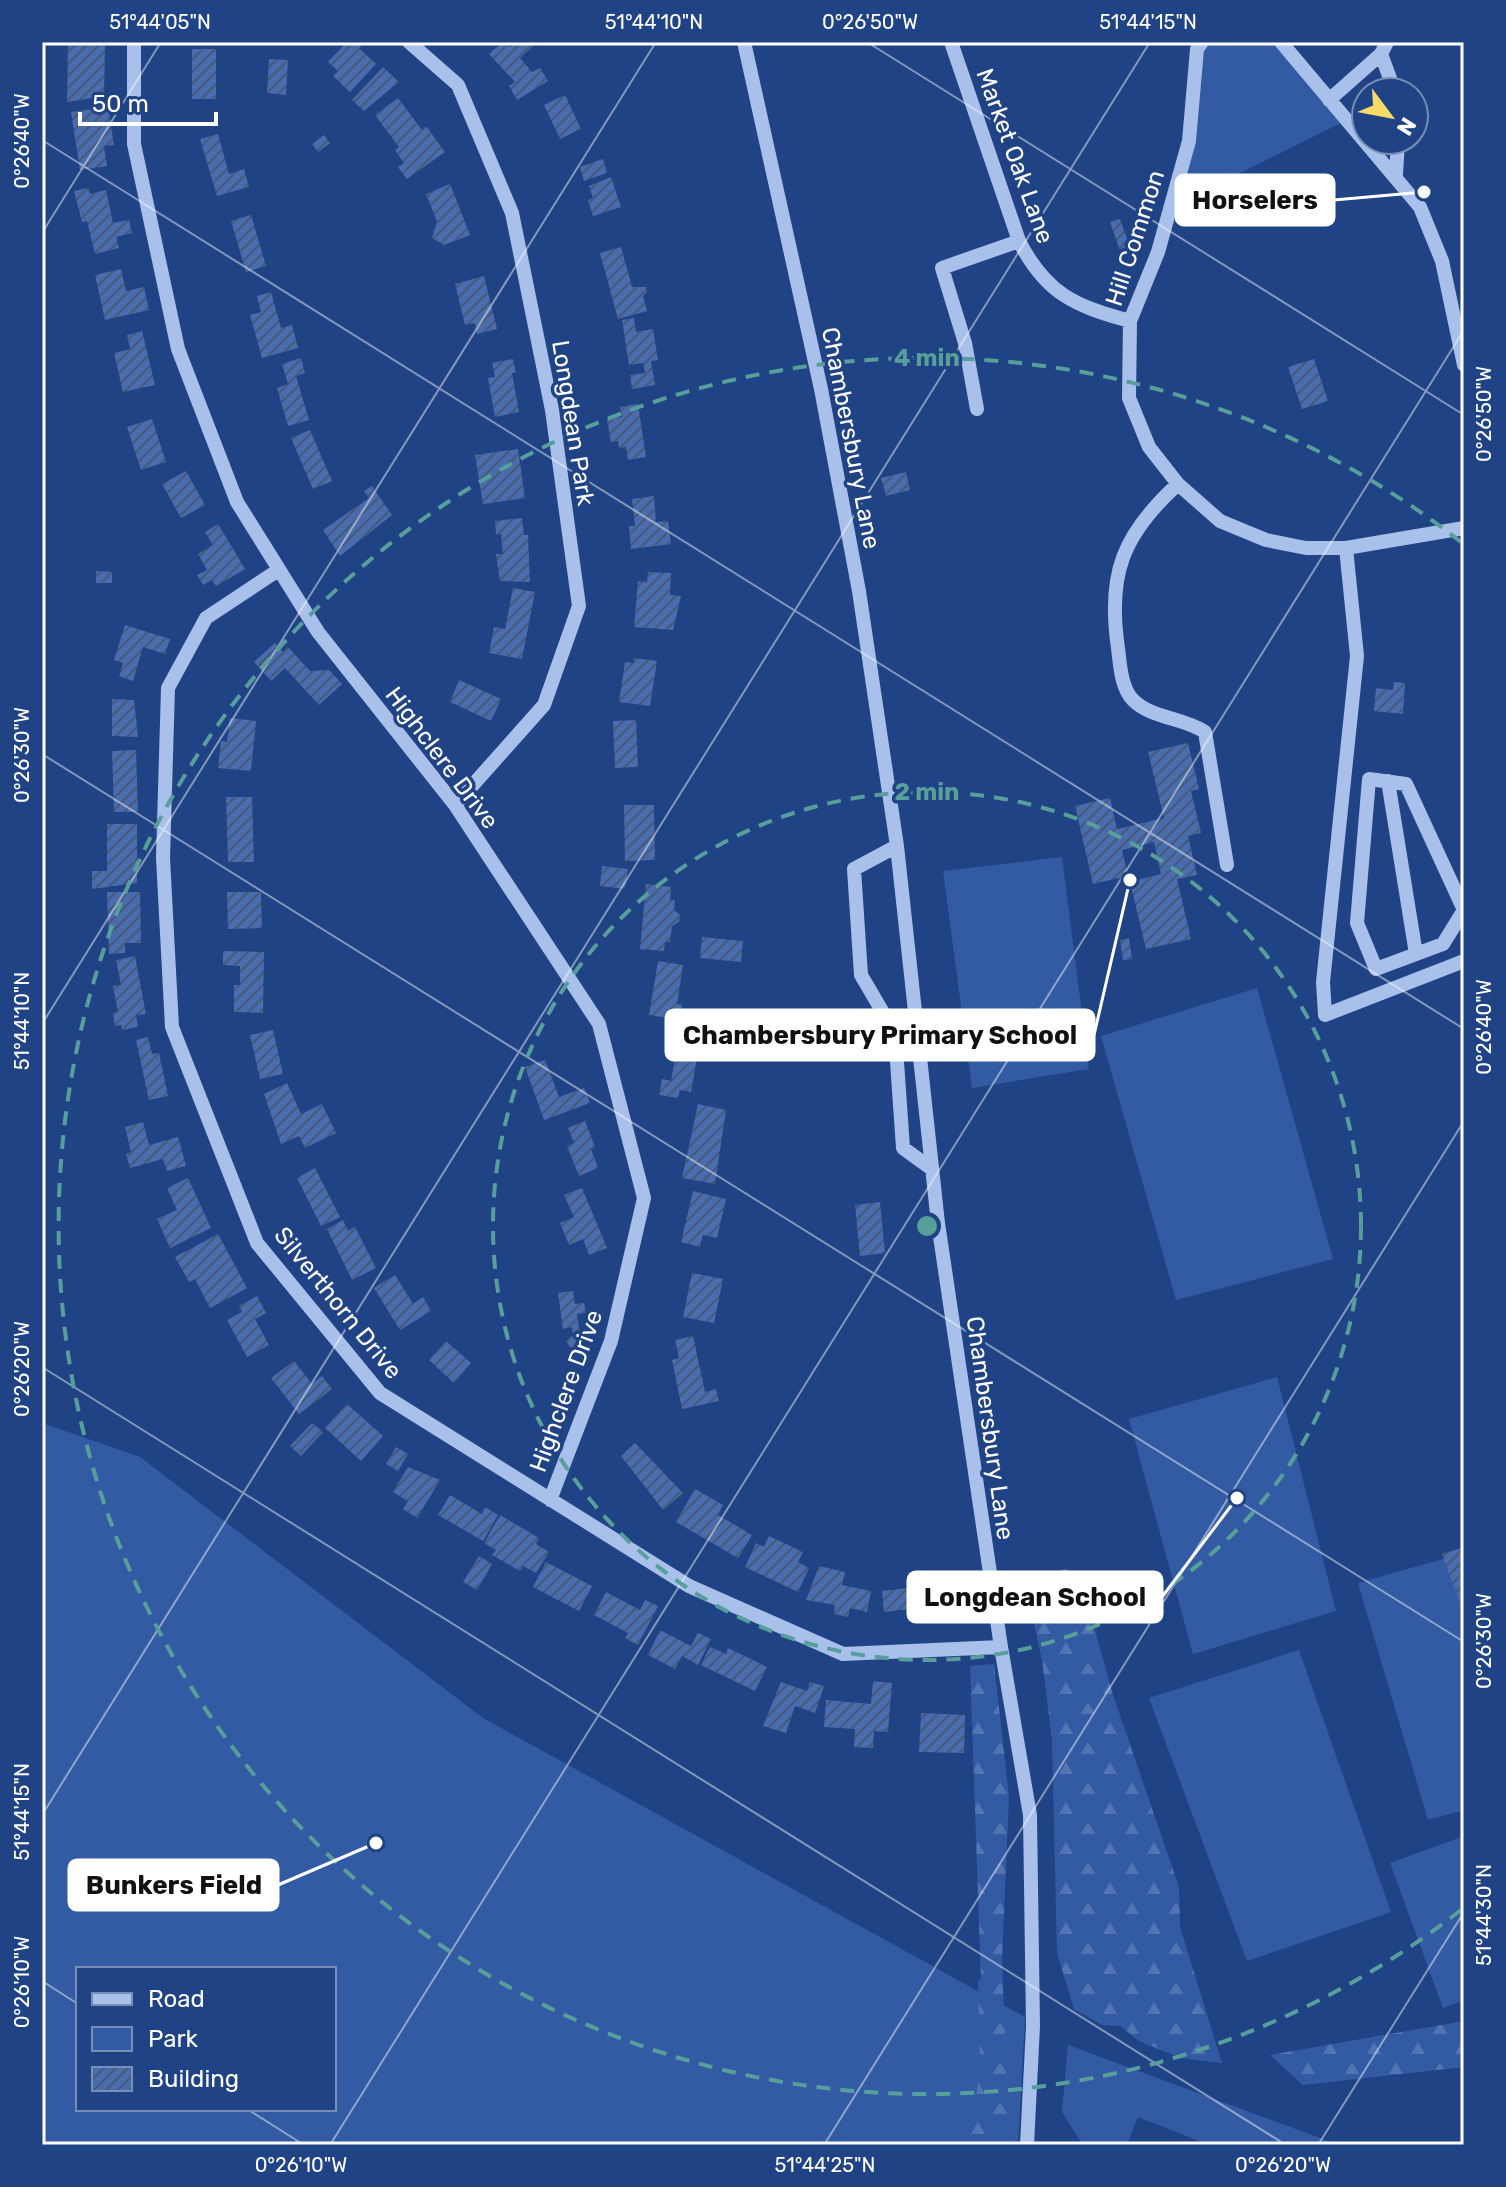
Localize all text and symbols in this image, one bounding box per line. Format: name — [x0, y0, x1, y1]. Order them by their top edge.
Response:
text: 51°44'05"N — [109, 10, 211, 34]
text: 51°44'10"N — [605, 10, 703, 34]
text: 0°26'50"W — [822, 10, 918, 34]
text: 51°44'15"N — [1099, 10, 1197, 34]
street label: Market Oak Lane — [970, 65, 1060, 247]
scale bar — [80, 76, 216, 126]
north arrow — [1350, 76, 1430, 156]
text: 50 m — [92, 90, 149, 118]
text: 0°26'40"W — [10, 93, 34, 189]
text: N — [1391, 112, 1422, 140]
street label: Hill Common — [1100, 167, 1170, 309]
callout: Horselers — [1176, 175, 1334, 225]
text: Horselers — [1192, 185, 1318, 216]
street label: Chambersbury Lane — [816, 325, 886, 551]
street label: Longdean Park — [546, 338, 600, 508]
text: 4 min — [894, 344, 960, 372]
text: 0°26'50"W — [1472, 366, 1496, 462]
street label: Highclere Drive — [380, 682, 504, 834]
text: 0°26'30"W — [10, 707, 34, 803]
text: 2 min — [895, 778, 960, 806]
text: 51°44'10"N — [10, 972, 34, 1070]
text: 0°26'40"W — [1472, 979, 1496, 1075]
callout: Chambersbury Primary School — [666, 1010, 1094, 1060]
text: Chambersbury Primary School — [683, 1020, 1077, 1051]
centre of rings — [913, 1212, 941, 1240]
street label: Silverthorn Drive — [268, 1222, 408, 1384]
street label: Highclere Drive — [524, 1306, 608, 1476]
street label: Chambersbury Lane — [960, 1314, 1020, 1542]
text: 0°26'20"W — [10, 1321, 34, 1417]
callout: Longdean School — [908, 1572, 1162, 1622]
text: Longdean School — [924, 1582, 1146, 1613]
text: 0°26'30"W — [1472, 1593, 1496, 1689]
text: 51°44'15"N — [10, 1763, 34, 1861]
callout: Bunkers Field — [69, 1860, 278, 1910]
text: 51°44'30"N — [1472, 1864, 1496, 1966]
text: Bunkers Field — [86, 1870, 262, 1901]
text: 0°26'10"W — [10, 1936, 34, 2028]
legend — [76, 1967, 336, 2111]
text: Road — [148, 1985, 205, 2013]
text: Park — [148, 2025, 199, 2053]
text: Building — [148, 2065, 239, 2093]
text: 0°26'10"W — [255, 2153, 347, 2177]
text: 51°44'25"N — [775, 2153, 875, 2177]
text: 0°26'20"W — [1235, 2153, 1331, 2177]

